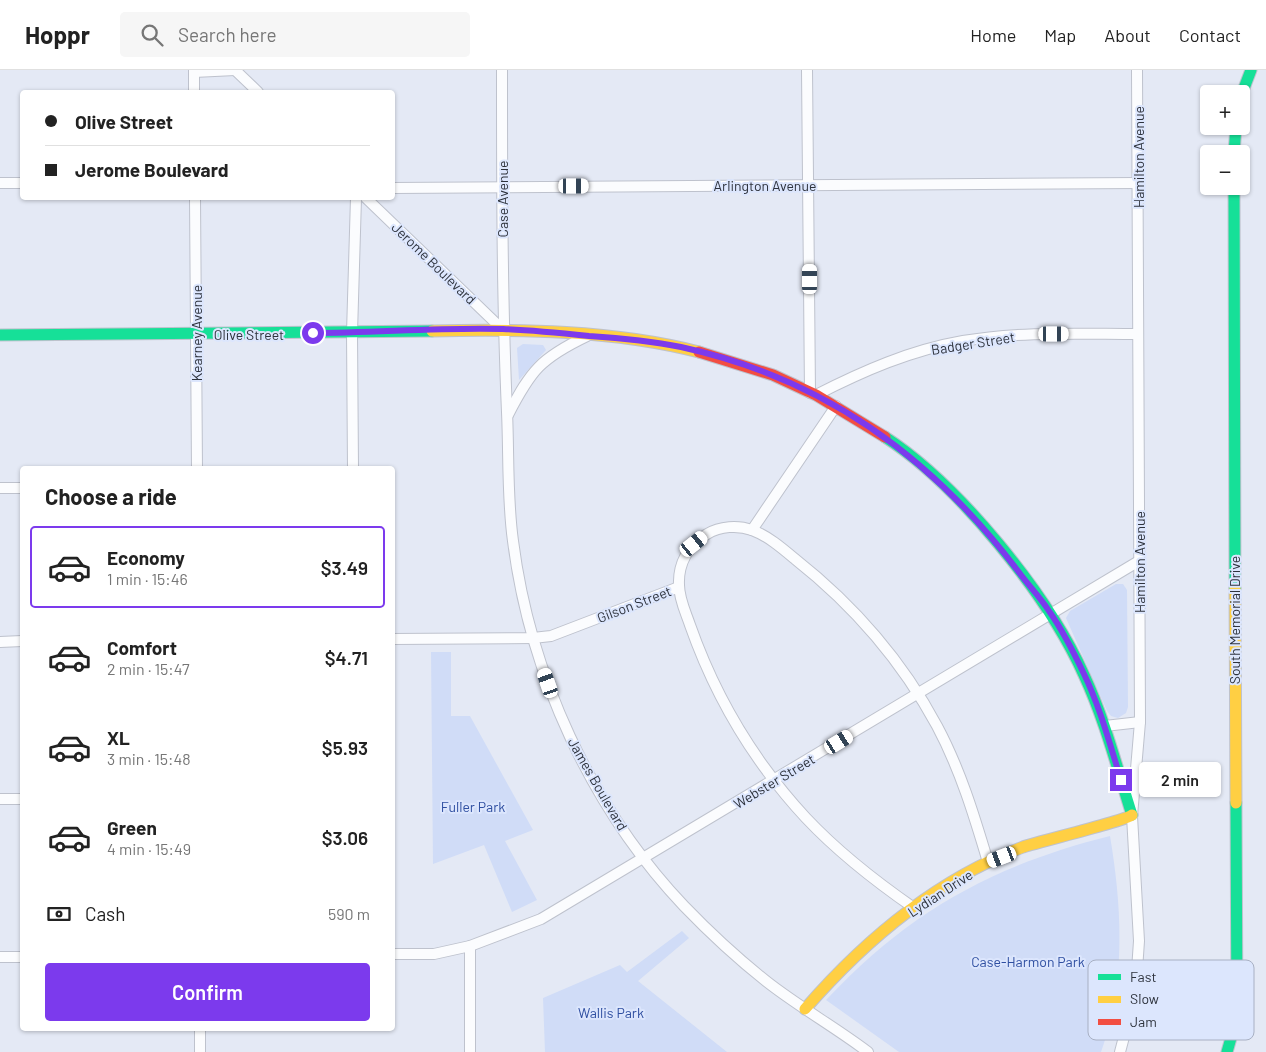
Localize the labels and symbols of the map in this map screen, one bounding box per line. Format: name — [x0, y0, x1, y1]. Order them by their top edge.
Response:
street label: Hamilton Avenue — [1130, 106, 1147, 208]
street label: Case Avenue — [494, 160, 511, 238]
street label: Arlington Avenue — [714, 177, 816, 194]
car — [559, 179, 589, 194]
street label: Jerome Boulevard — [388, 218, 480, 308]
car — [802, 264, 817, 294]
street label: Kearney Avenue — [188, 285, 205, 381]
route start — [302, 322, 324, 344]
street label: Olive Street — [214, 326, 284, 343]
car — [1039, 327, 1069, 342]
street label: Badger Street — [930, 328, 1016, 358]
street label: Hamilton Avenue — [1131, 511, 1148, 613]
car — [677, 529, 710, 559]
street label: South Memorial Drive — [1226, 556, 1243, 684]
street label: Gilson Street — [594, 582, 674, 626]
car — [536, 666, 559, 700]
car — [822, 728, 855, 756]
street label: James Boulevard — [565, 735, 631, 833]
street label: Webster Street — [730, 750, 818, 812]
callout: 2 min — [1138, 762, 1221, 798]
route end — [1110, 769, 1132, 791]
park label: Fuller Park — [441, 798, 505, 815]
car — [985, 845, 1018, 869]
street label: Lydian Drive — [904, 866, 976, 920]
park label: Case-Harmon Park — [971, 953, 1085, 970]
legend — [1088, 960, 1254, 1040]
text: Fast — [1130, 968, 1156, 985]
text: Slow — [1130, 990, 1159, 1007]
park label: Wallis Park — [578, 1004, 644, 1021]
text: Jam — [1130, 1013, 1157, 1030]

